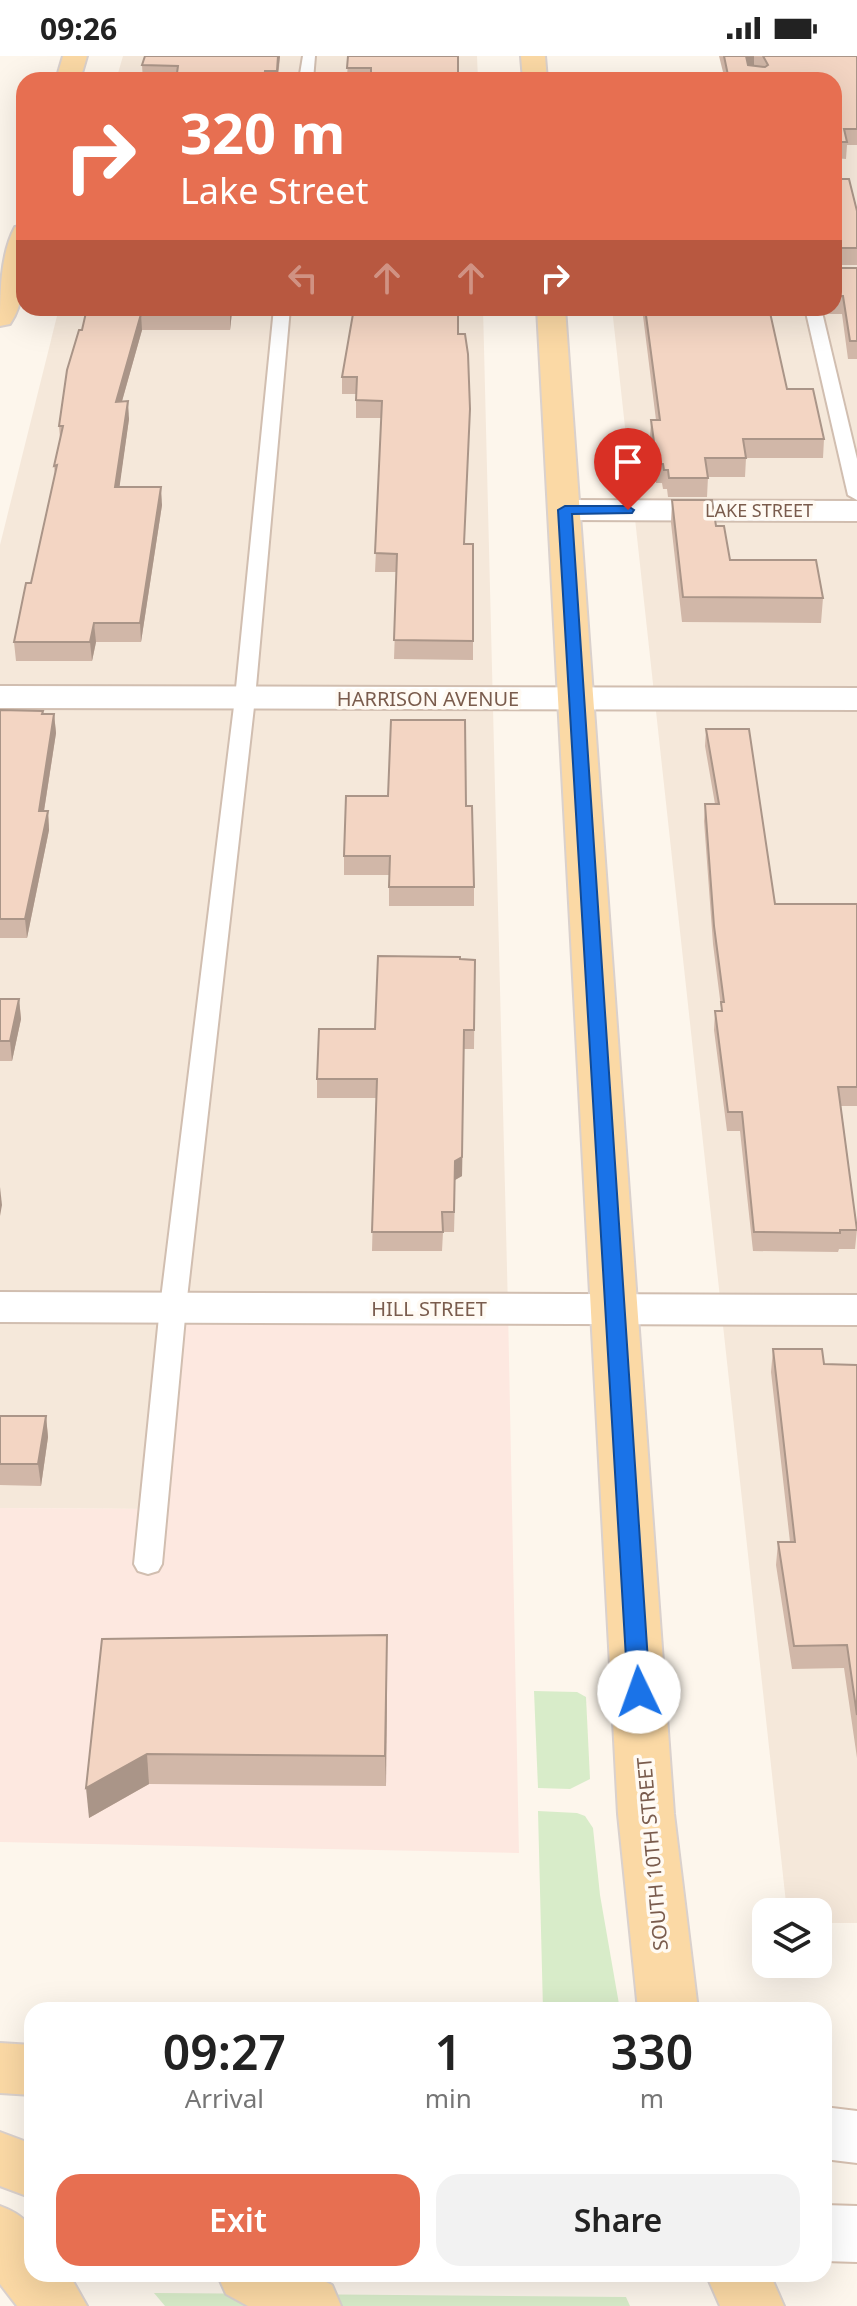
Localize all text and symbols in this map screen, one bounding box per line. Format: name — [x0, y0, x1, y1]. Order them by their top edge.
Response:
text: 09:26 — [40, 8, 117, 49]
text: 320 m — [180, 94, 345, 170]
icon: right — [48, 104, 152, 208]
text: Lake Street — [180, 166, 368, 215]
icon: left — [281, 256, 325, 300]
icon: ahead — [365, 256, 409, 300]
icon: ahead — [449, 256, 493, 300]
icon: right — [533, 256, 577, 300]
pin — [594, 428, 662, 510]
icon: arrive — [606, 440, 650, 484]
street label: LAKE STREET — [705, 498, 813, 522]
street label: HARRISON AVENUE — [337, 685, 519, 712]
street label: HILL STREET — [371, 1295, 487, 1322]
position arrow — [597, 1650, 681, 1734]
street label: SOUTH 10TH STREET — [630, 1756, 674, 1952]
map controls — [752, 1898, 832, 1978]
button: layers — [752, 1898, 832, 1978]
text: 09:27 — [163, 2019, 286, 2084]
text: 1 — [435, 2019, 462, 2084]
text: 330 — [611, 2019, 693, 2084]
text: Arrival — [185, 2080, 264, 2116]
text: min — [425, 2080, 472, 2116]
text: m — [640, 2080, 664, 2116]
button: Exit — [56, 2174, 420, 2266]
button: Share — [436, 2174, 800, 2266]

